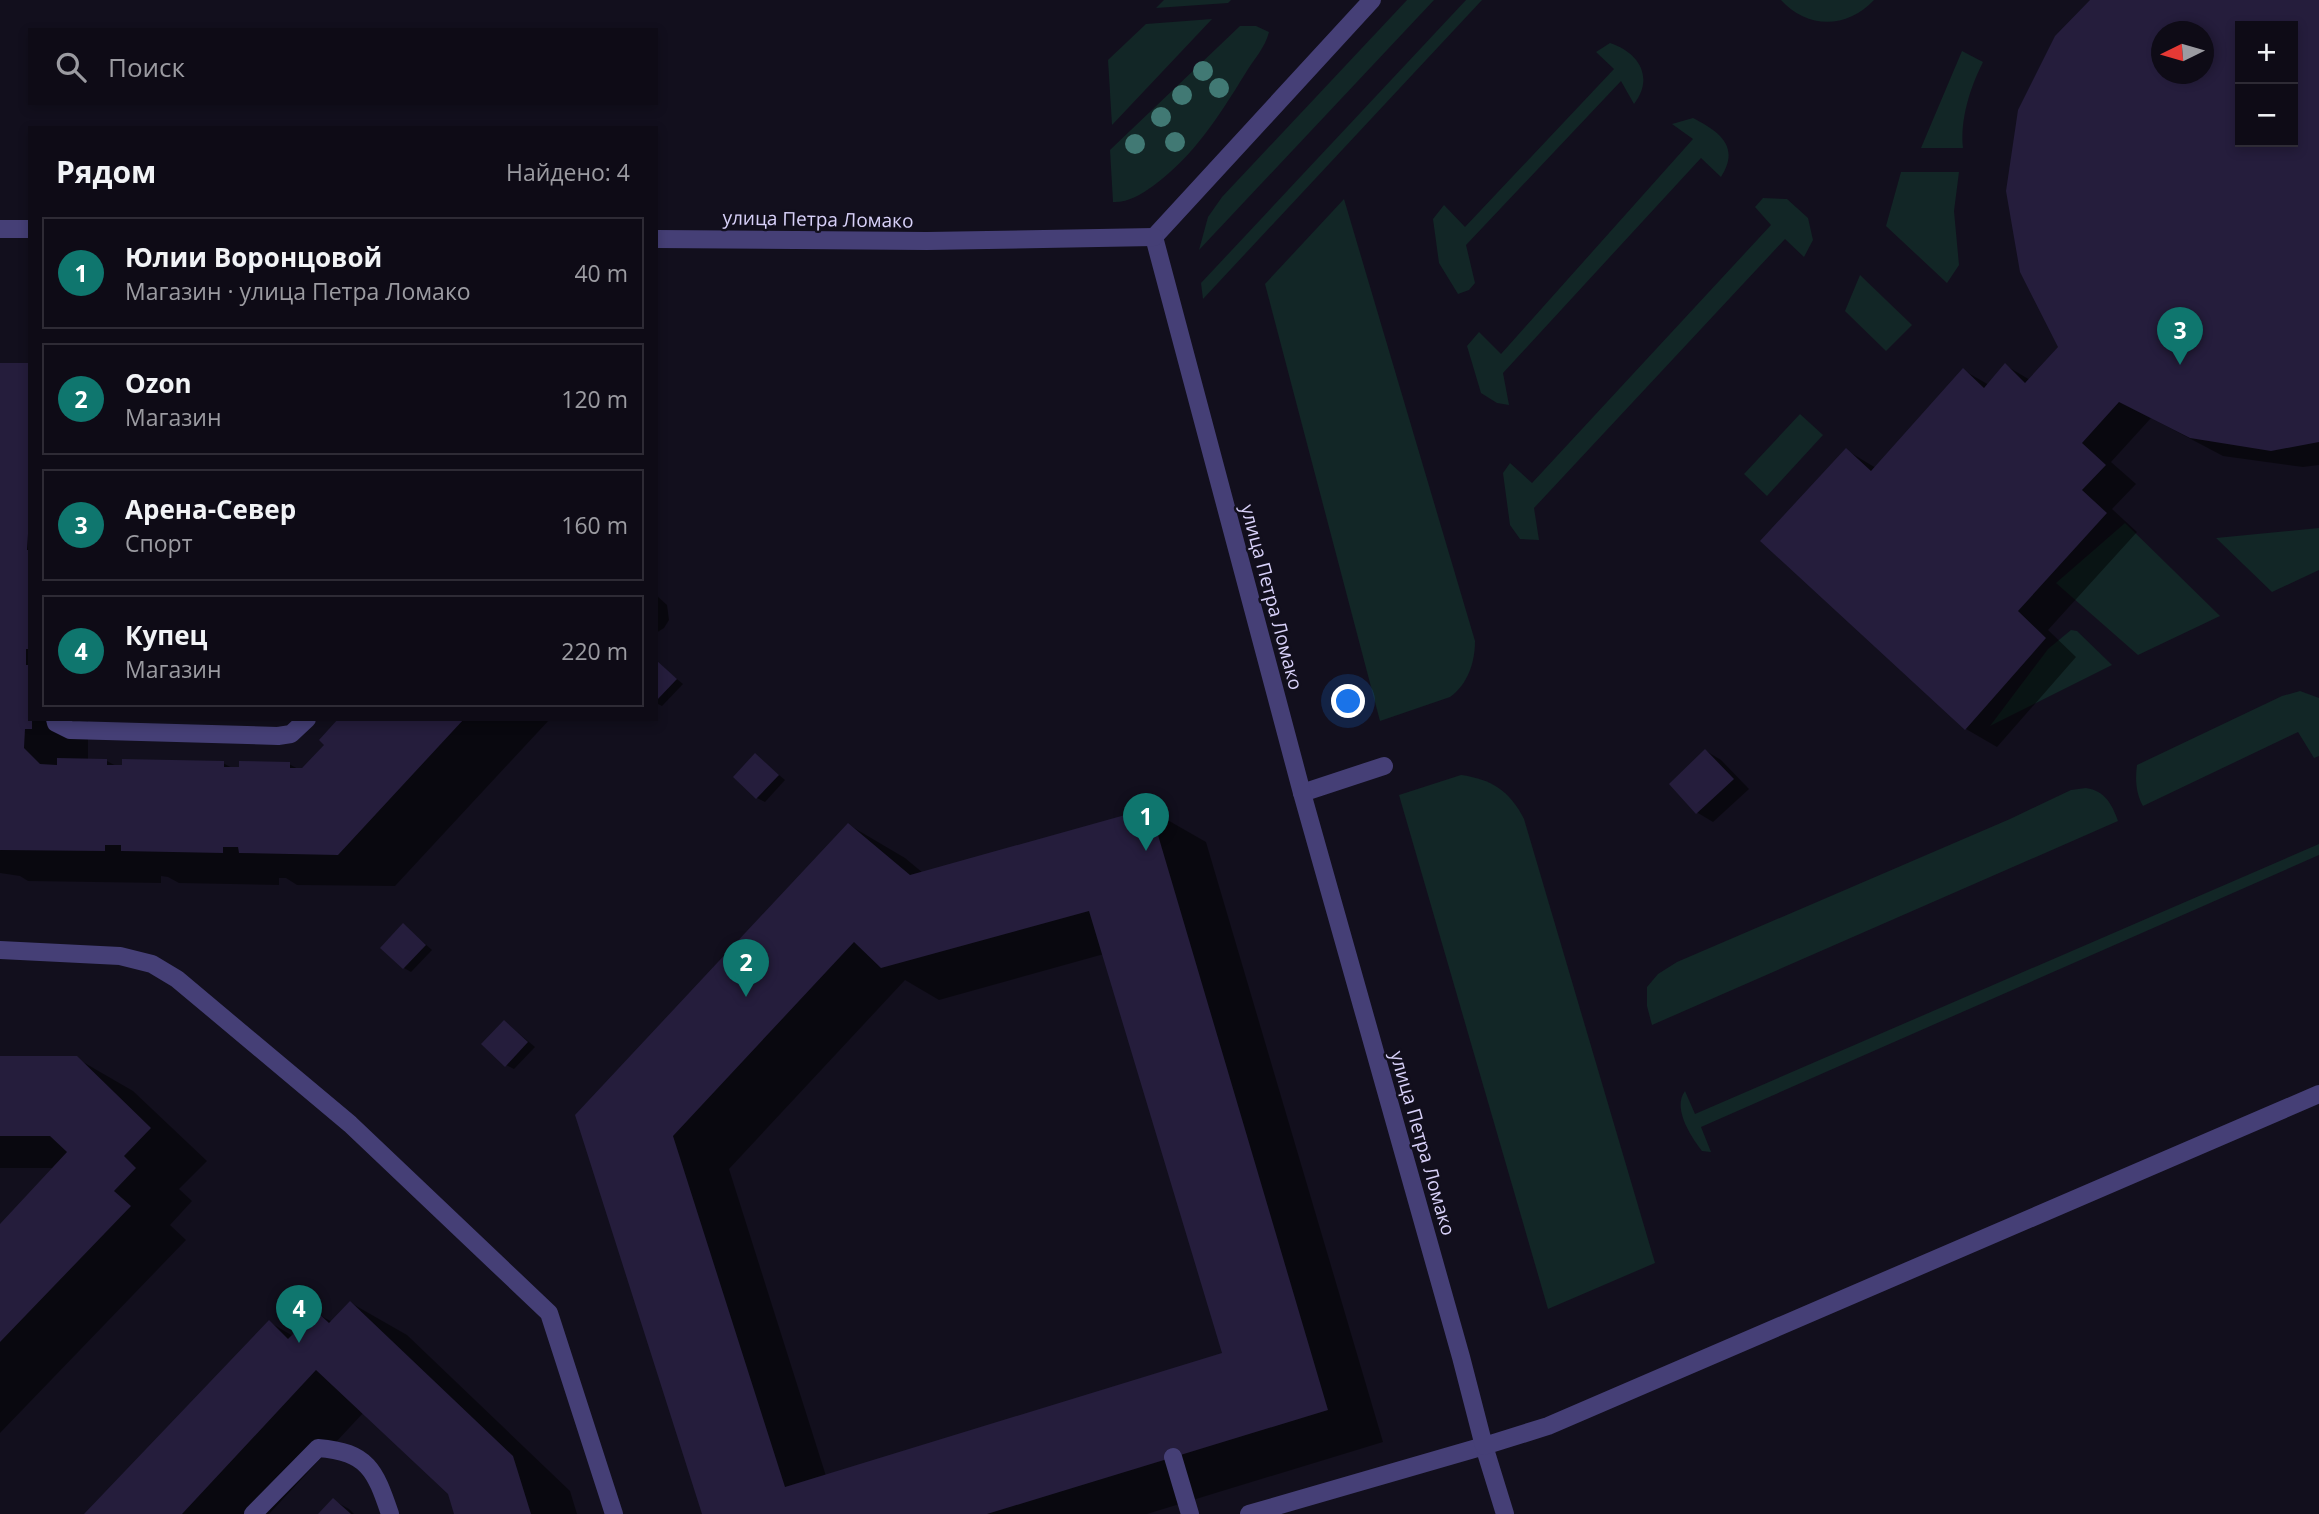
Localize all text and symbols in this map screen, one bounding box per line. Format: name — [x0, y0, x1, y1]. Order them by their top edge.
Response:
north arrow — [2151, 21, 2214, 84]
map controls — [2235, 21, 2298, 147]
button: + — [2235, 21, 2298, 84]
search box — [28, 28, 658, 105]
icon: search — [52, 48, 90, 86]
text: Поиск — [108, 49, 185, 85]
button: − — [2235, 84, 2298, 147]
text: Рядом — [56, 151, 156, 192]
text: Найдено: 4 — [506, 156, 630, 188]
street label: улица Петра Ломако — [722, 204, 914, 234]
text: Юлии Воронцовой — [125, 239, 382, 275]
text: 1 — [74, 257, 88, 289]
text: 40 m — [574, 257, 628, 289]
text: Магазин · улица Петра Ломако — [125, 275, 471, 307]
pin: 3 — [2157, 307, 2203, 365]
text: Ozon — [125, 365, 192, 401]
text: 2 — [74, 383, 88, 415]
text: 120 m — [561, 383, 628, 415]
text: Магазин — [125, 401, 221, 433]
text: Арена-Север — [125, 491, 296, 527]
street label: улица Петра Ломако — [1235, 501, 1309, 693]
text: 3 — [74, 509, 88, 541]
text: 160 m — [561, 509, 628, 541]
text: Спорт — [125, 527, 192, 559]
text: Купец — [125, 617, 207, 653]
text: 4 — [74, 635, 88, 667]
text: 220 m — [561, 635, 628, 667]
text: Магазин — [125, 653, 221, 685]
your location — [1331, 684, 1365, 718]
pin: 1 — [1123, 793, 1169, 851]
pin: 2 — [723, 939, 769, 997]
street label: улица Петра Ломако — [1384, 1048, 1462, 1238]
pin: 4 — [276, 1285, 322, 1343]

